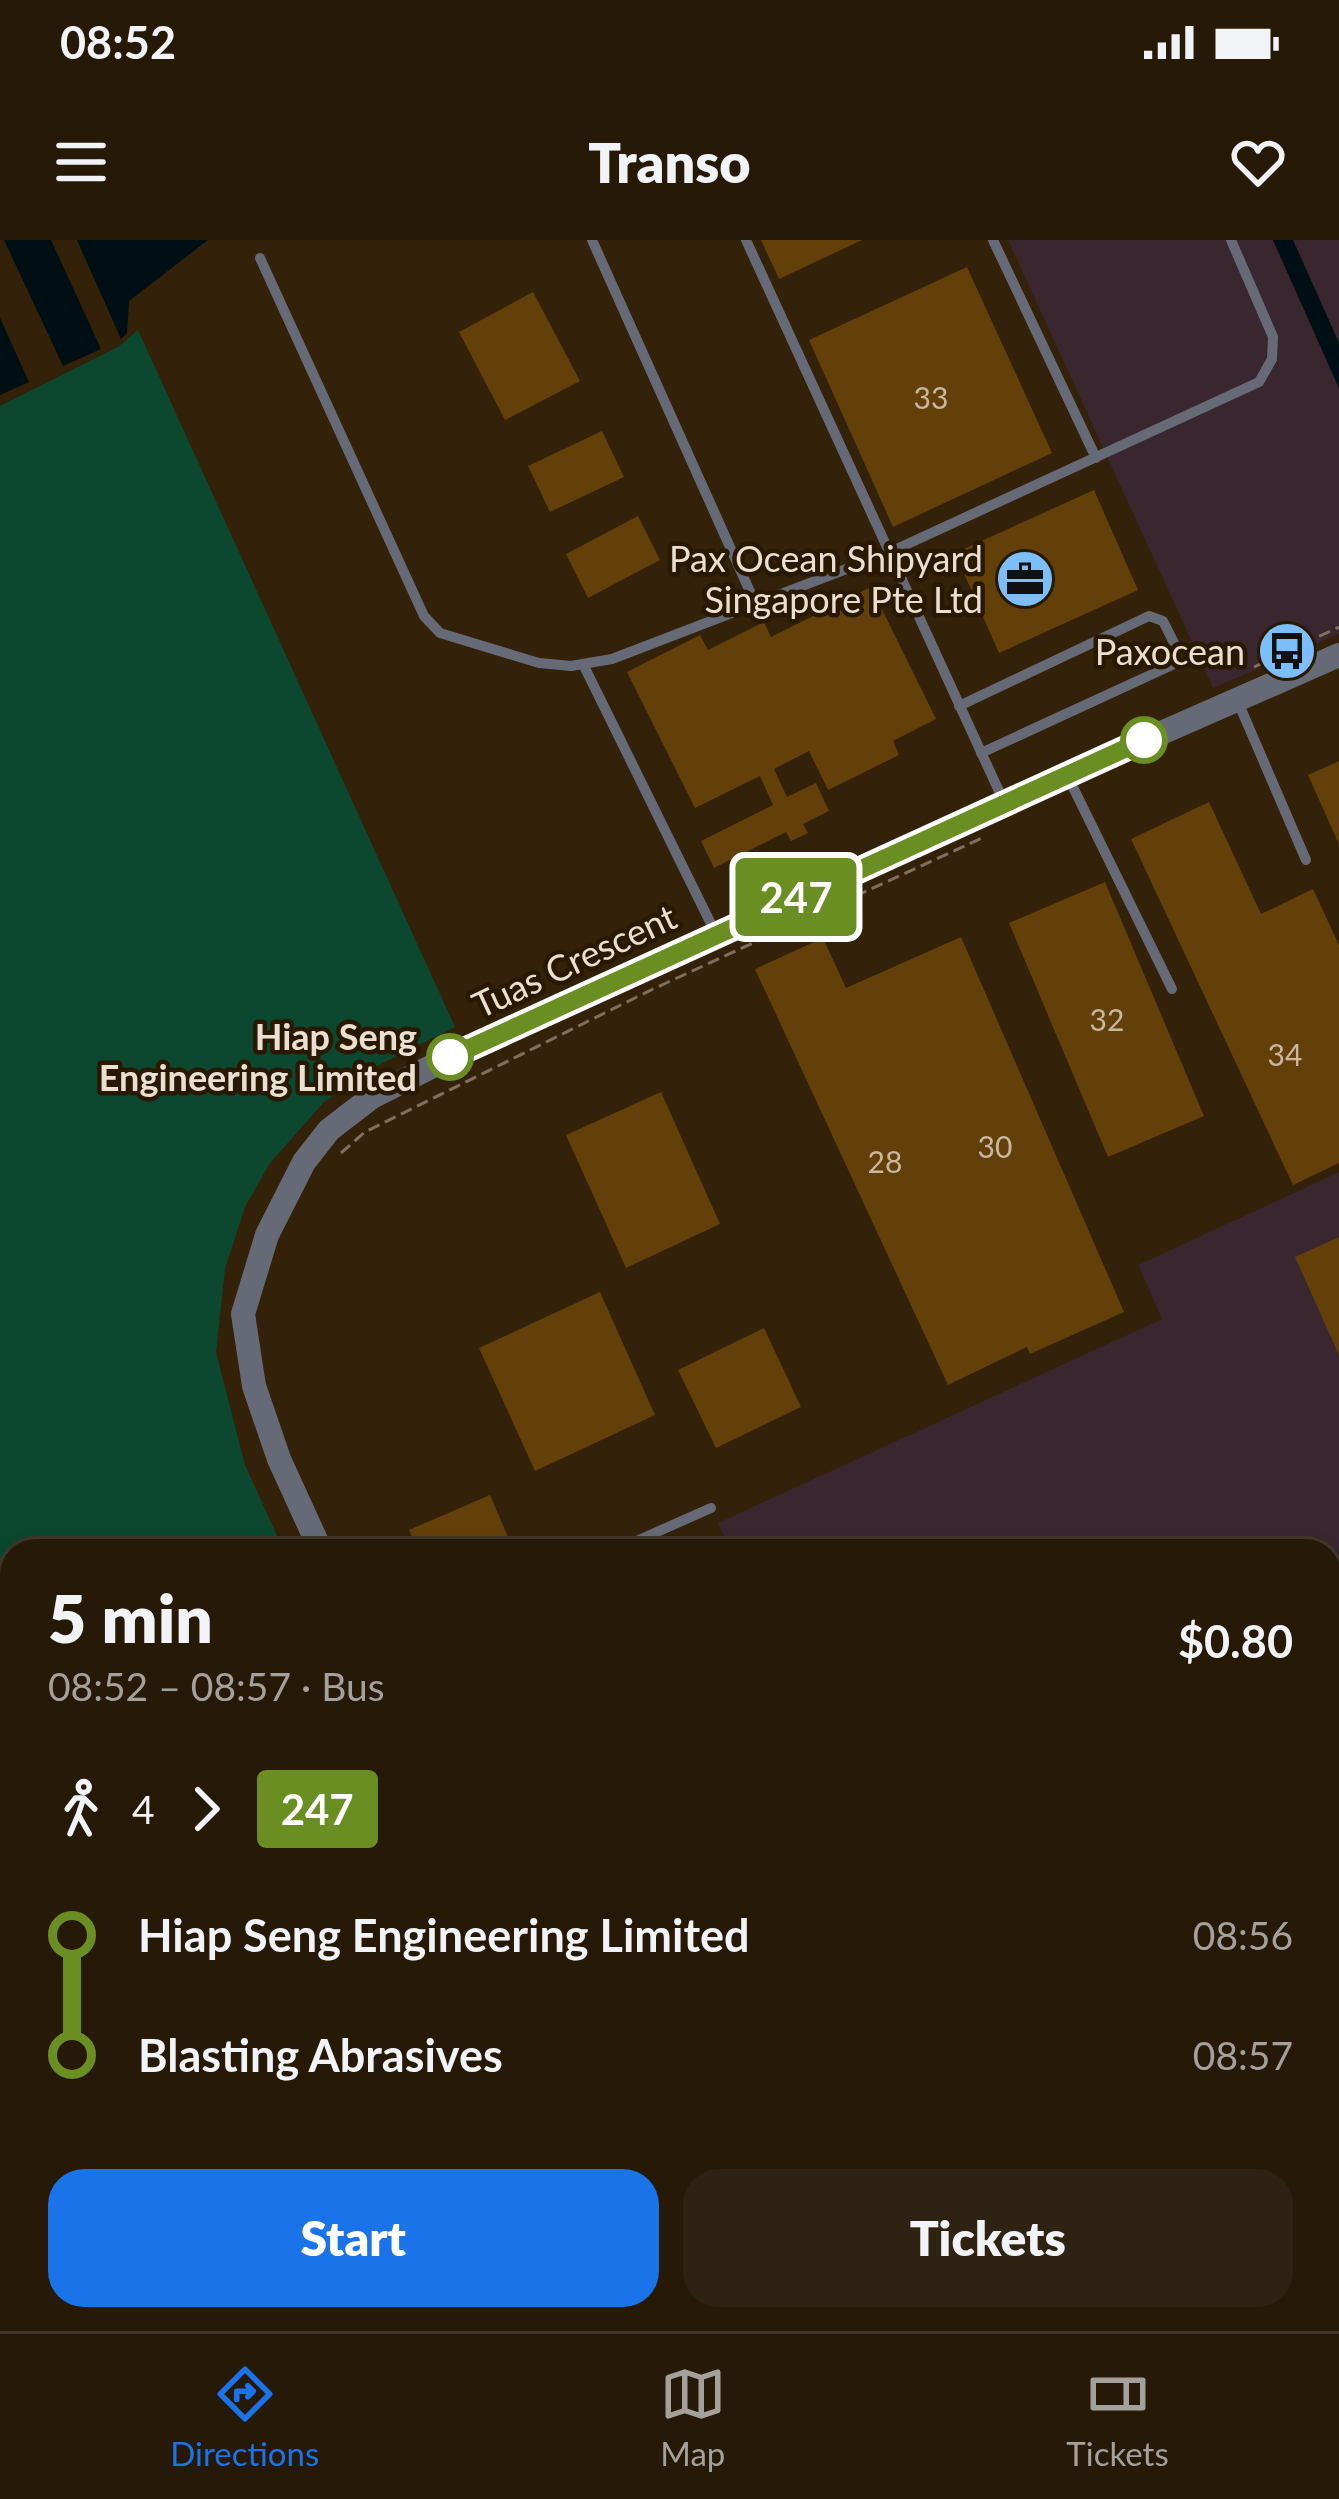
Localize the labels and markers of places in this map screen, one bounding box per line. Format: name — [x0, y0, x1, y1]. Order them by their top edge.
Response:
place label: Pax Ocean Shipyard Singapore Pte Ltd — [669, 536, 983, 621]
office icon: Pax Ocean Shipyard Singapore Pte Ltd — [994, 548, 1056, 610]
bus stop icon: Paxocean — [1256, 620, 1318, 682]
place label: Paxocean — [1095, 629, 1245, 673]
unlabelled marker — [1122, 718, 1166, 762]
place label: Hiap Seng Engineering Limited — [99, 1014, 417, 1099]
marker: Hiap Seng Engineering Limited — [428, 1035, 472, 1079]

